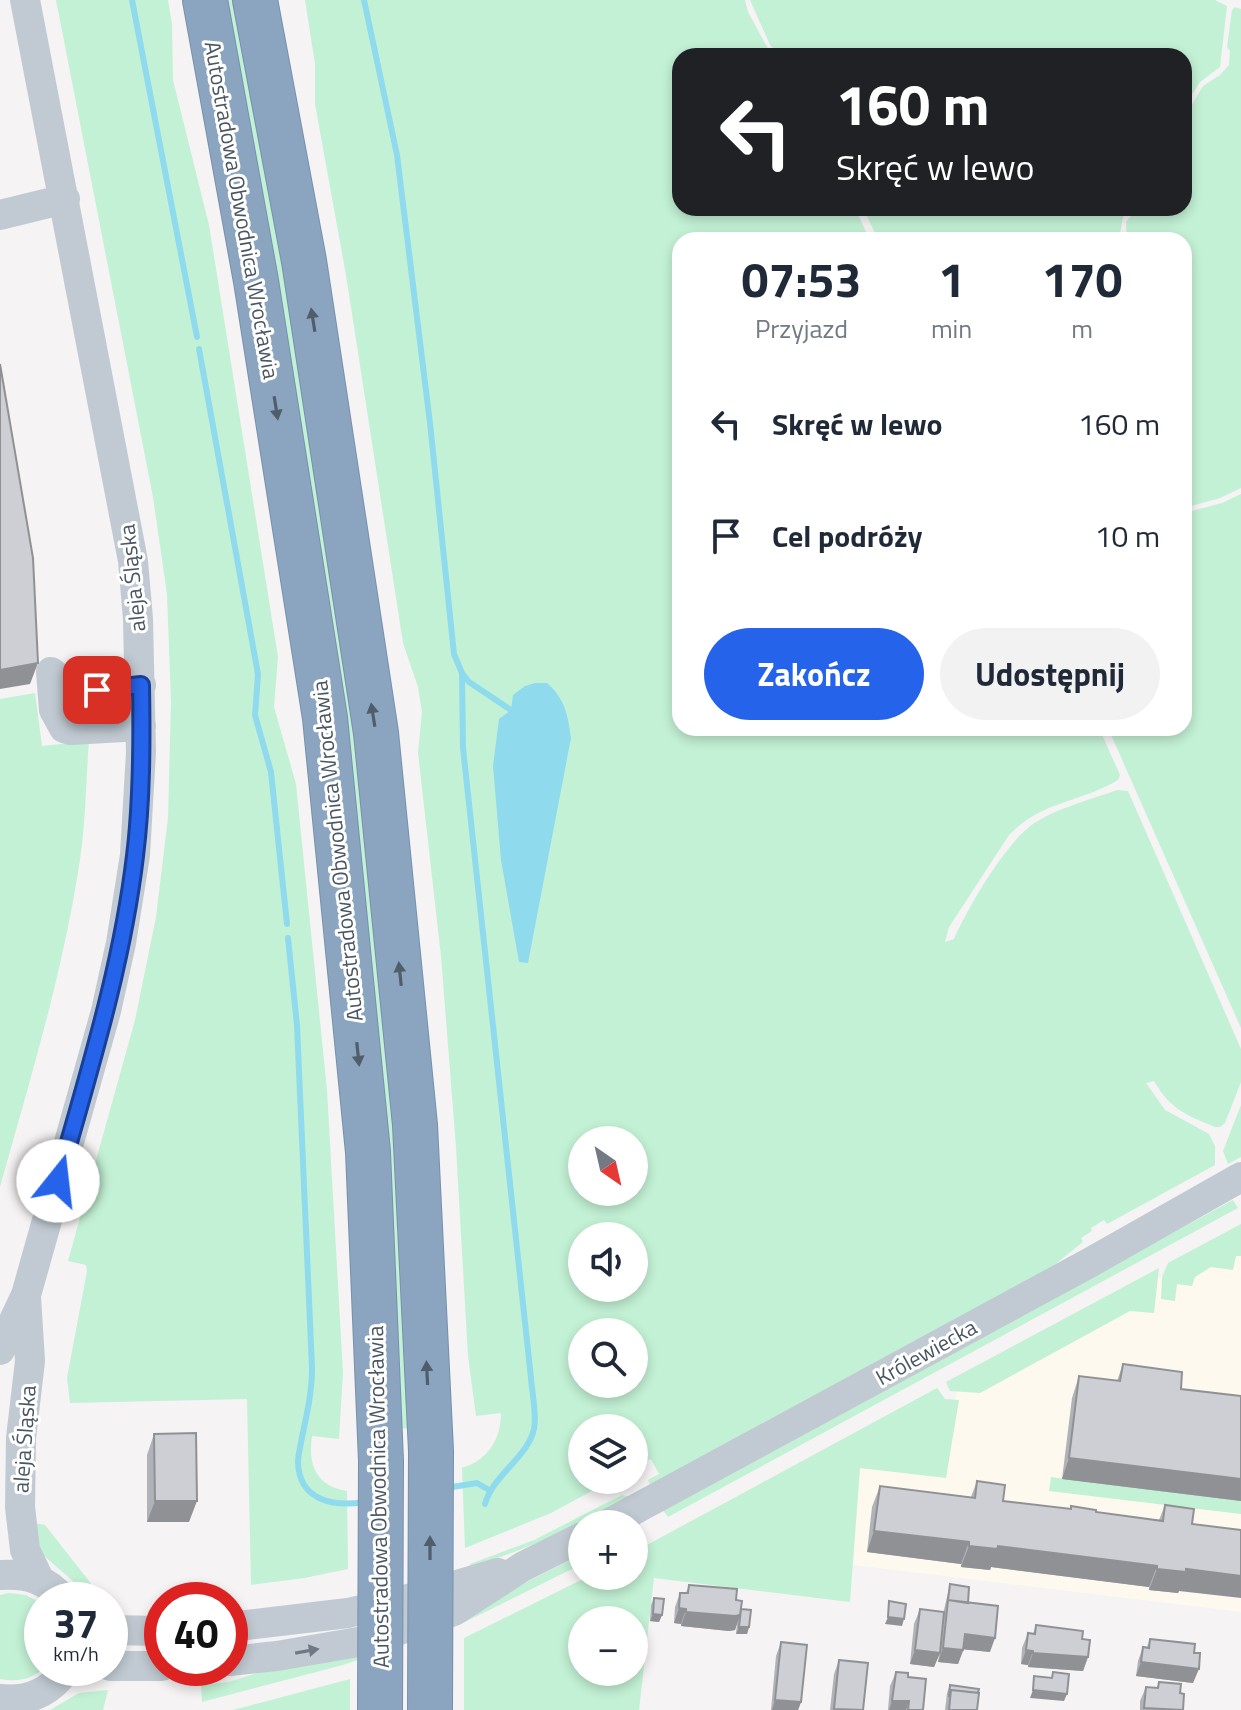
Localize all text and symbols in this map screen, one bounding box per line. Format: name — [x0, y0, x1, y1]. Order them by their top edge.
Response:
street label: Autostradowa Obwodnica Wrocławia — [196, 38, 288, 382]
text: 160 m — [836, 62, 989, 147]
icon: left — [704, 80, 808, 184]
text: Skręć w lewo — [836, 139, 1035, 194]
text: 07:53 — [742, 243, 861, 316]
text: 1 — [938, 243, 965, 316]
text: 170 — [1042, 243, 1122, 316]
one-way arrow — [306, 307, 319, 332]
text: Przyjazd — [755, 309, 848, 348]
text: min — [931, 309, 972, 348]
text: m — [1071, 309, 1093, 348]
one-way arrow — [270, 396, 283, 421]
text: Skręć w lewo — [772, 401, 943, 447]
text: 160 m — [1078, 401, 1160, 447]
icon: left — [704, 402, 748, 446]
text: Cel podróży — [772, 513, 923, 559]
text: 10 m — [1095, 513, 1160, 559]
icon: arrive — [704, 514, 748, 558]
street label: aleja Śląska — [109, 523, 155, 633]
button: Zakończ — [704, 628, 924, 720]
button: Udostępnij — [940, 628, 1160, 720]
pin — [63, 656, 131, 724]
icon: arrive — [75, 668, 119, 712]
street label: Autostradowa Obwodnica Wrocławia — [302, 679, 372, 1023]
one-way arrow — [366, 703, 379, 728]
one-way arrow — [393, 961, 406, 986]
one-way arrow — [352, 1042, 365, 1067]
north arrow — [568, 1126, 648, 1206]
map controls — [568, 1126, 648, 1686]
position arrow — [16, 1139, 100, 1223]
button: sound — [568, 1222, 648, 1302]
street label: Królewiecka — [869, 1310, 983, 1394]
button: search — [568, 1318, 648, 1398]
street label: Autostradowa Obwodnica Wrocławia — [358, 1325, 398, 1669]
one-way arrow — [420, 1360, 433, 1385]
street label: aleja Śląska — [3, 1384, 45, 1494]
button: layers — [568, 1414, 648, 1494]
button: + — [568, 1510, 648, 1590]
one-way arrow — [424, 1535, 437, 1560]
speed limit sign: 40 — [144, 1582, 248, 1686]
text: 37 — [54, 1593, 98, 1654]
button: − — [568, 1606, 648, 1686]
text: km/h — [53, 1638, 99, 1669]
one-way arrow — [295, 1644, 320, 1656]

